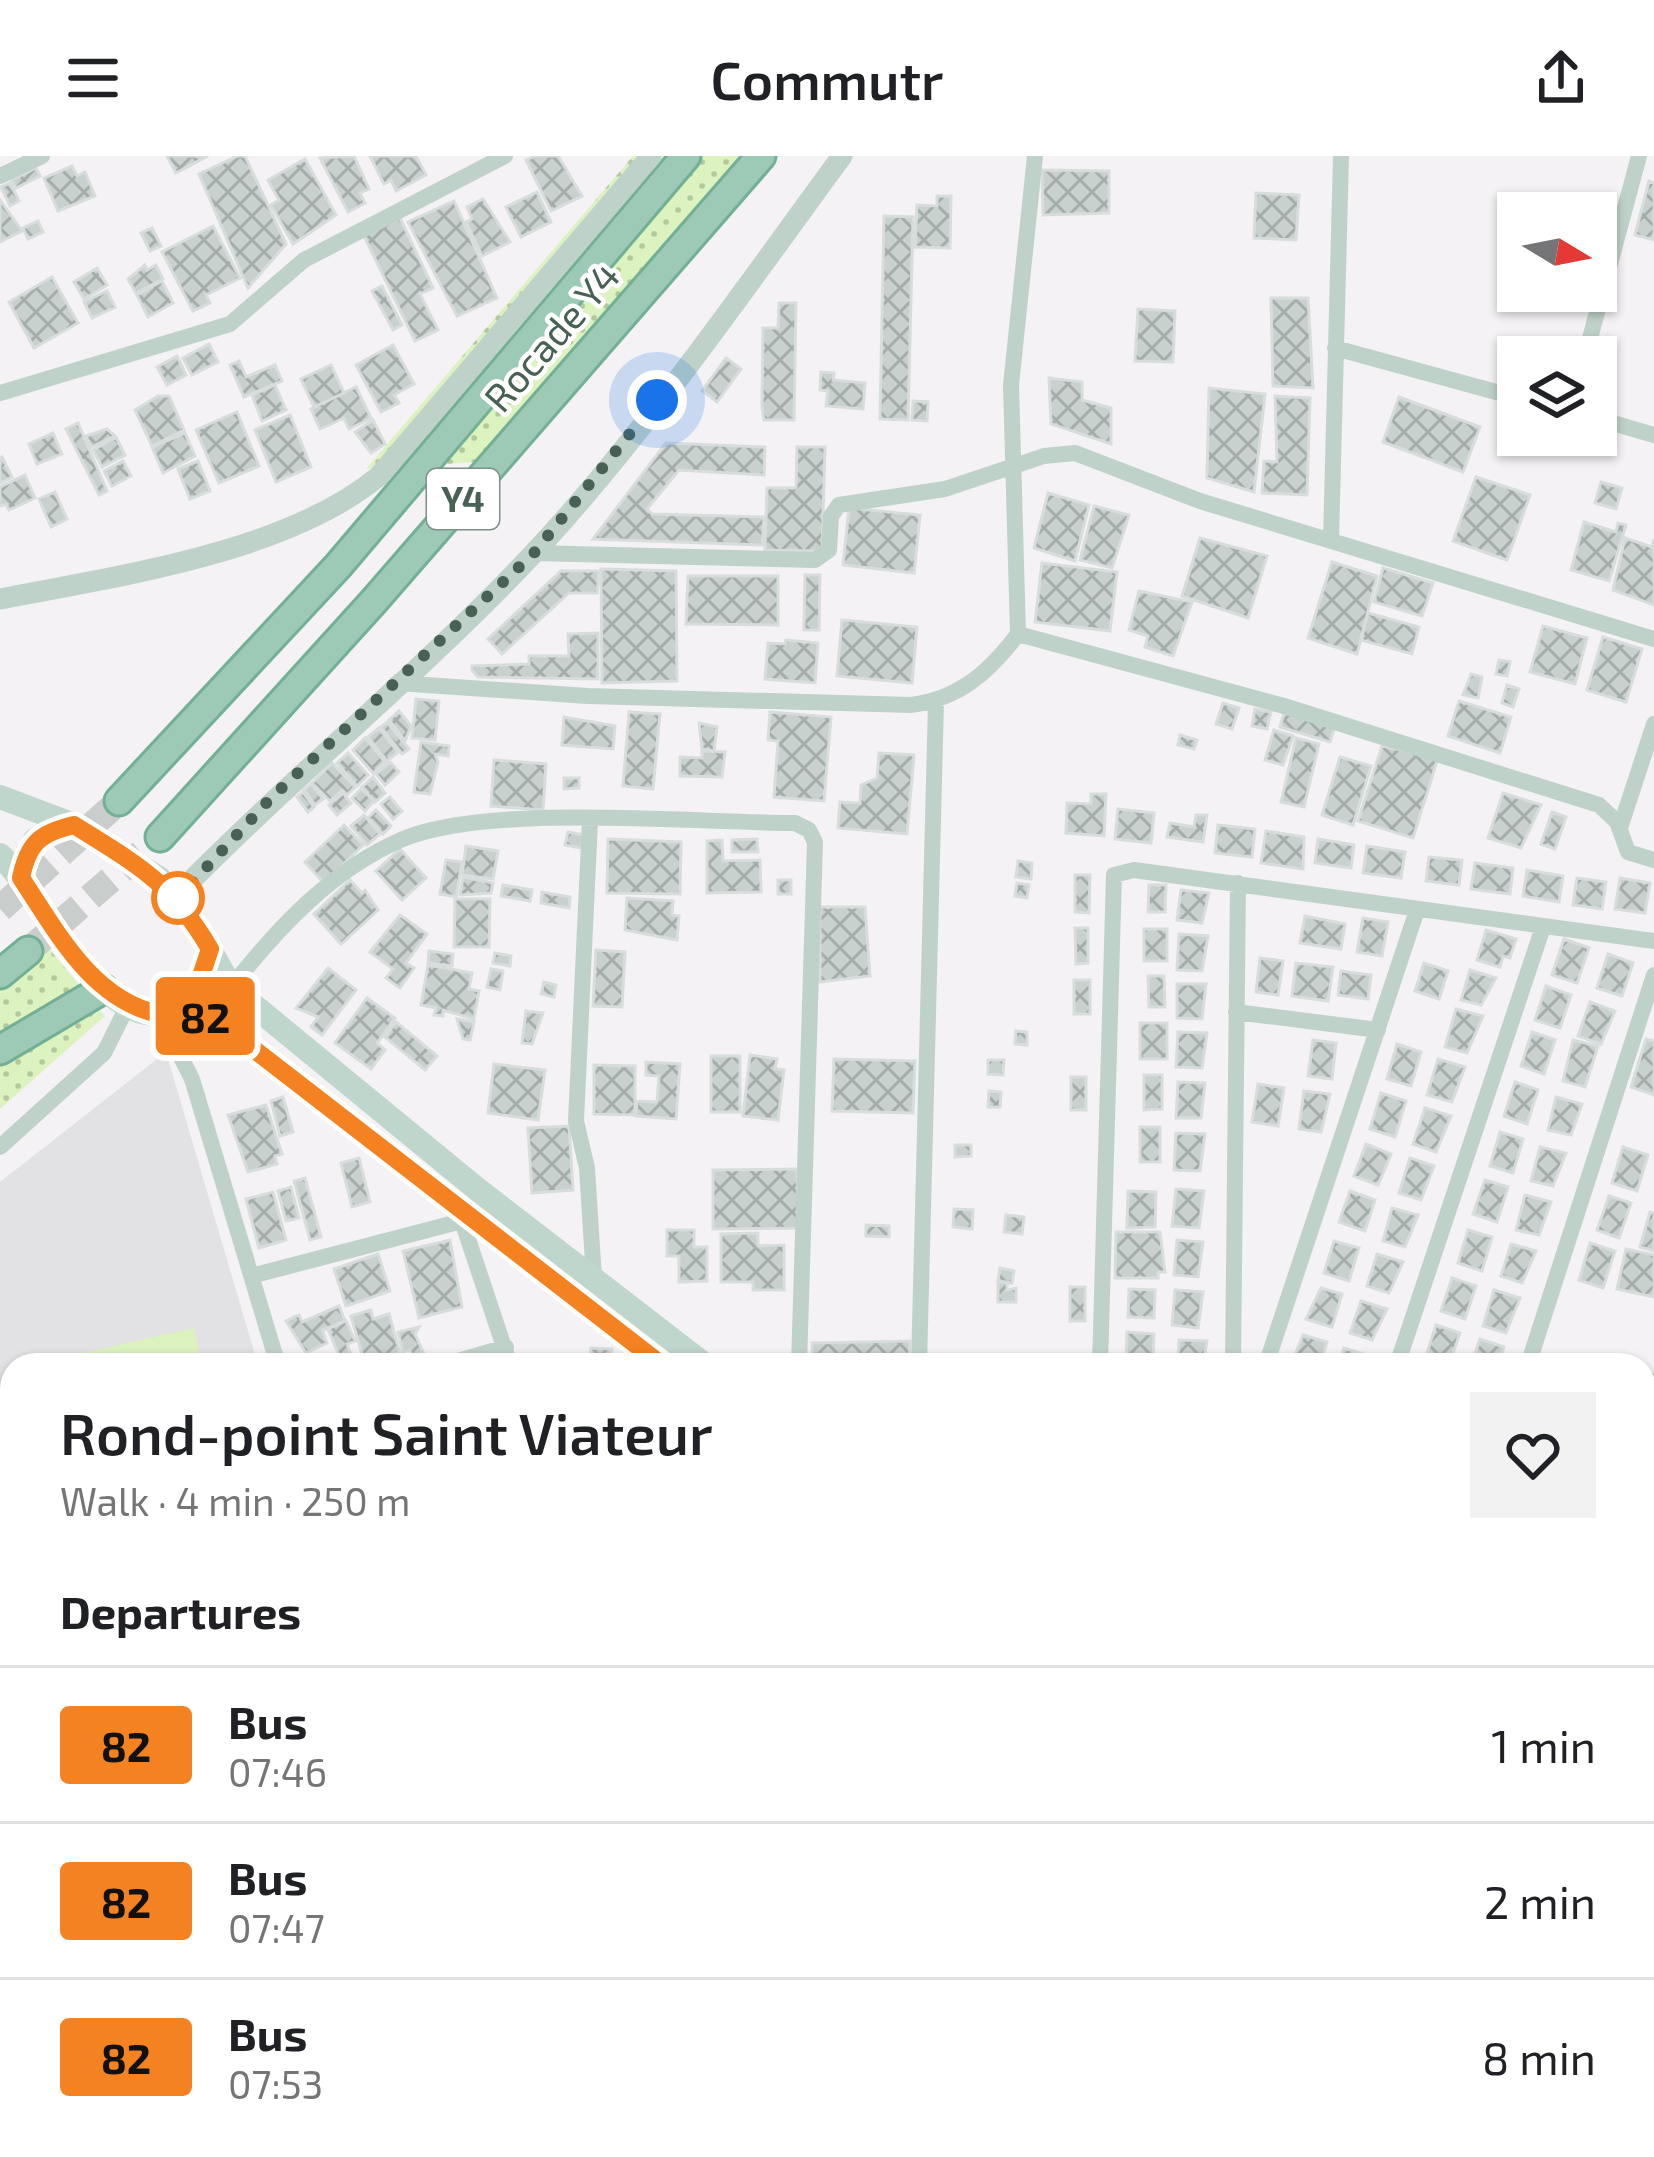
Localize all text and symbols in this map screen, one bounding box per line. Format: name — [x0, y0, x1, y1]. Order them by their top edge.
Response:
icon: menu — [60, 45, 126, 111]
icon: share — [1528, 45, 1594, 111]
text: Commutr — [711, 46, 943, 111]
north arrow — [1497, 192, 1617, 312]
map controls — [1497, 192, 1617, 456]
street label: Rocade Y4 — [473, 252, 628, 420]
button: layers — [1497, 336, 1617, 456]
your location — [627, 370, 687, 430]
road number: Y4 — [427, 469, 499, 529]
unlabelled marker — [153, 873, 203, 923]
line badge: 82 — [151, 977, 259, 1055]
text: 82 — [180, 991, 230, 1041]
button: heart — [1470, 1392, 1596, 1518]
text: Rond-point Saint Viateur — [60, 1398, 713, 1466]
text: Walk · 4 min · 250 m — [60, 1477, 411, 1524]
text: Departures — [60, 1584, 301, 1638]
text: Bus — [228, 1694, 307, 1748]
text: 1 min — [1491, 1718, 1596, 1772]
text: 82 — [101, 1720, 151, 1770]
text: 07:46 — [228, 1748, 327, 1795]
text: Bus — [228, 1850, 307, 1904]
text: 2 min — [1484, 1874, 1596, 1928]
text: 82 — [101, 1876, 151, 1926]
text: 07:47 — [228, 1904, 325, 1951]
text: Bus — [228, 2006, 307, 2060]
text: 8 min — [1482, 2030, 1596, 2084]
text: 82 — [101, 2032, 151, 2082]
text: 07:53 — [228, 2060, 323, 2107]

